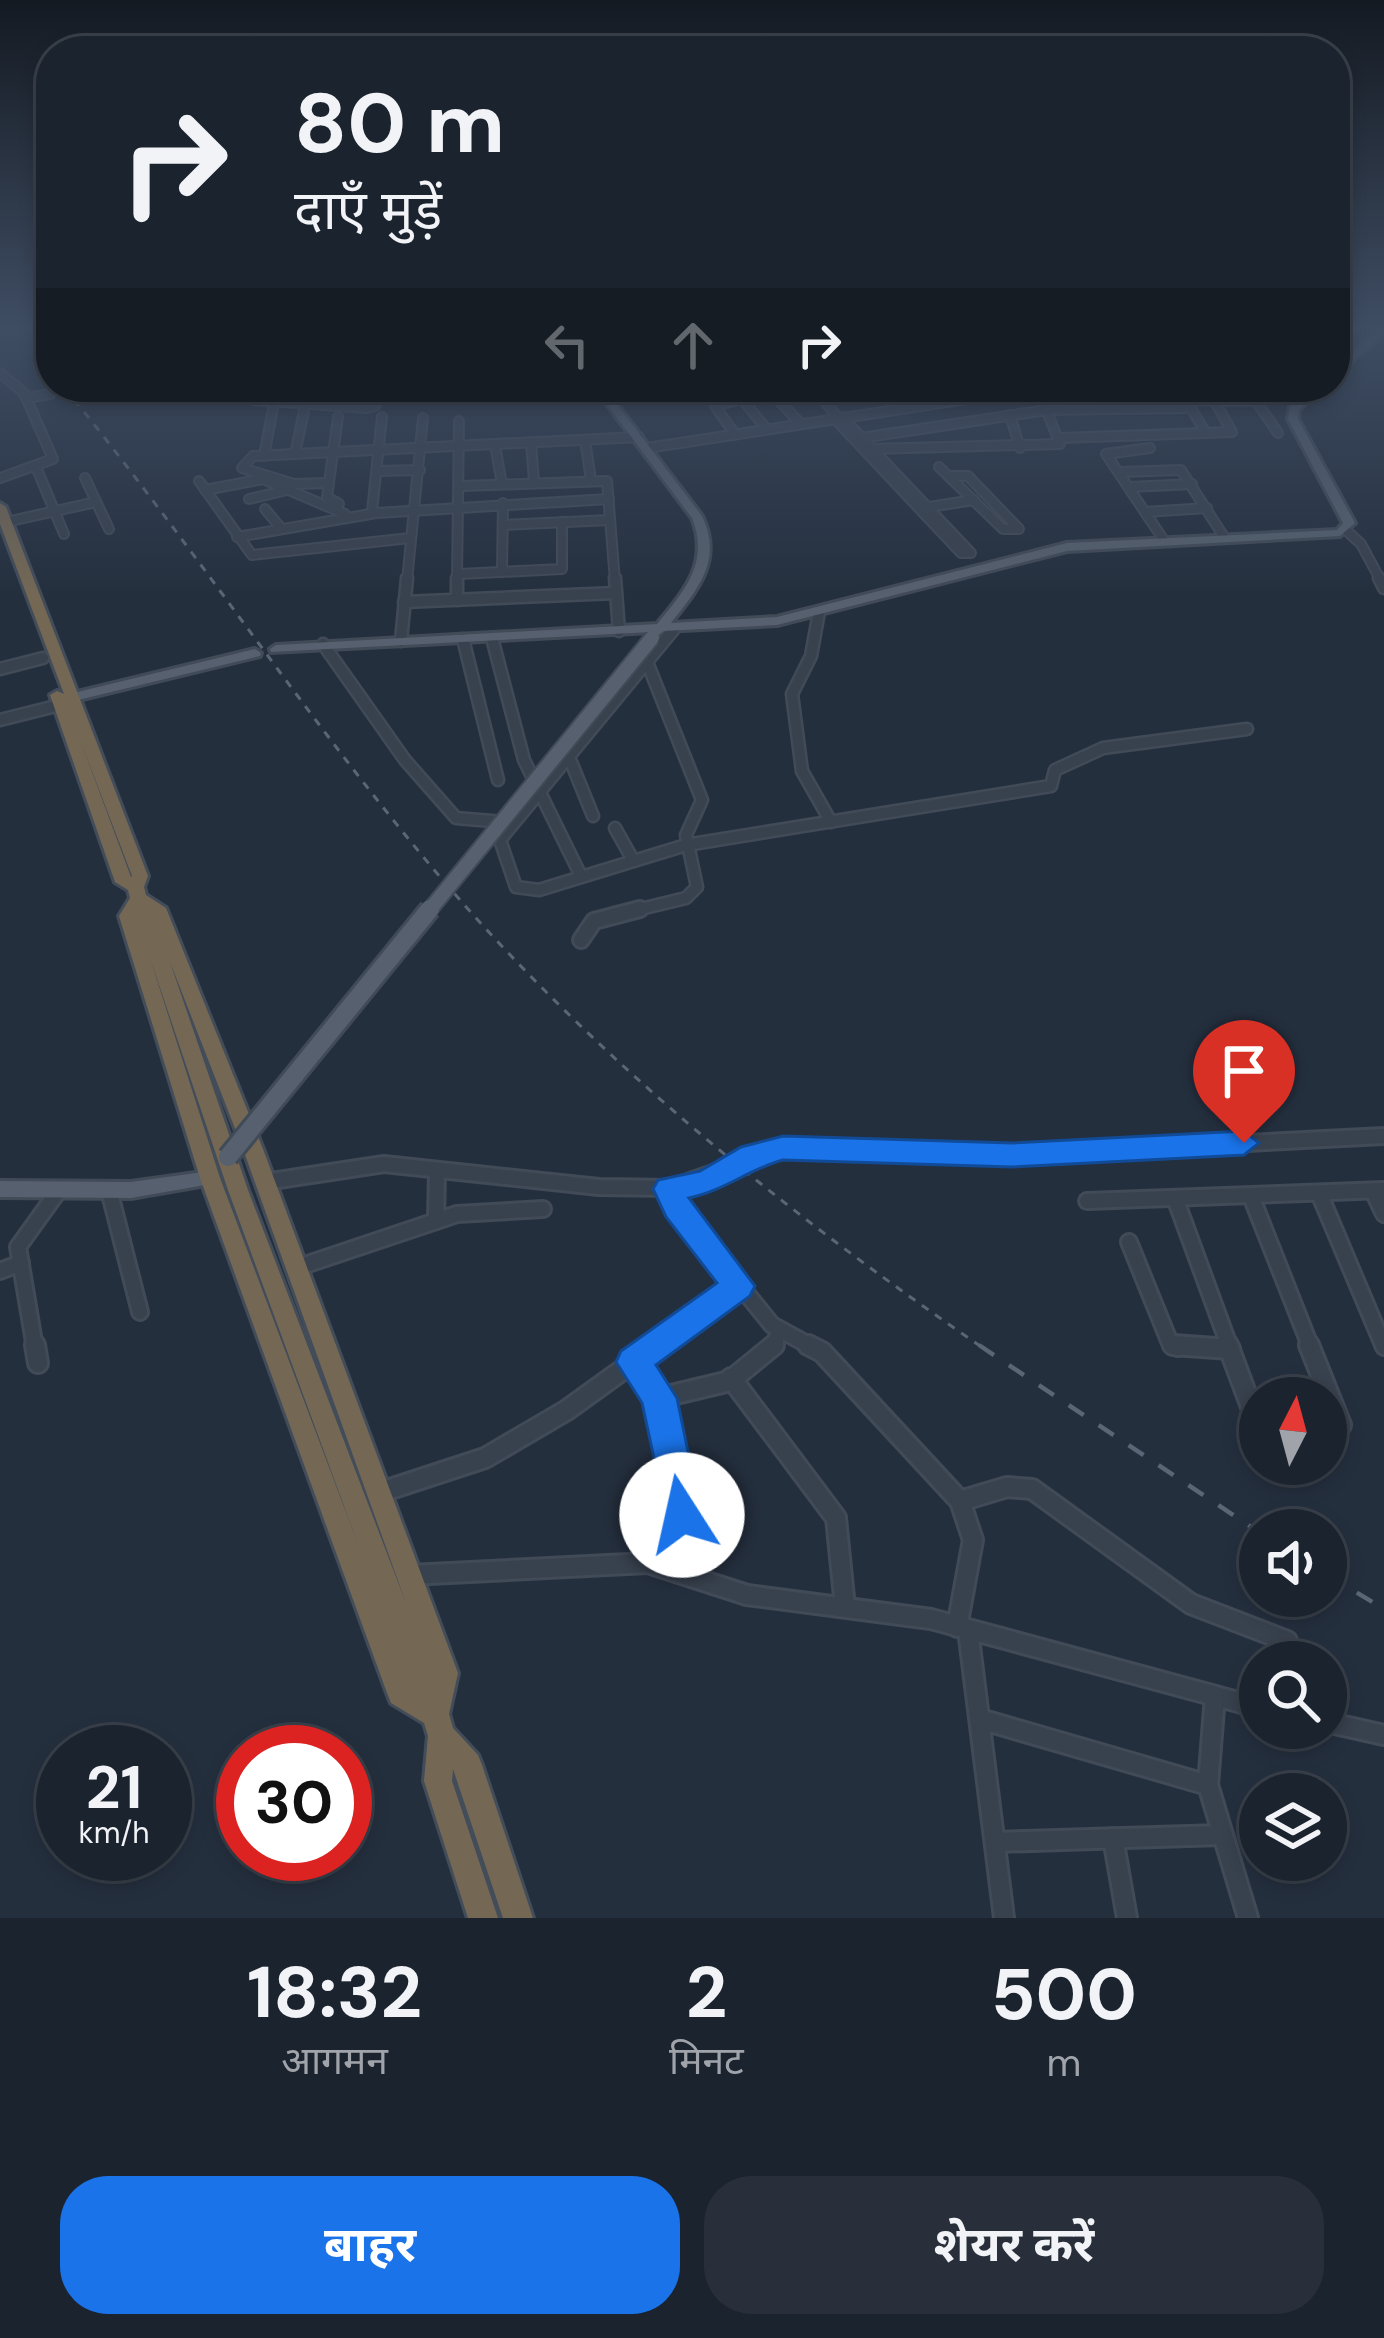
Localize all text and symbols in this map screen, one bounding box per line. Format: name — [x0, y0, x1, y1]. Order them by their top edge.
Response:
text: 80 m — [294, 69, 505, 178]
icon: right — [96, 84, 252, 240]
text: दाएँ मुड़ें — [294, 175, 442, 246]
icon: left — [534, 312, 600, 378]
icon: ahead — [660, 312, 726, 378]
icon: right — [786, 312, 852, 378]
pin — [1193, 1020, 1295, 1143]
icon: arrive — [1211, 1038, 1277, 1104]
north arrow — [1239, 1377, 1347, 1485]
map controls — [1239, 1377, 1347, 1881]
position arrow — [619, 1452, 745, 1578]
button: sound — [1239, 1509, 1347, 1617]
button: search — [1239, 1641, 1347, 1749]
speed limit sign: 30 — [216, 1725, 372, 1881]
text: 21 — [86, 1748, 142, 1827]
button: layers — [1239, 1773, 1347, 1881]
text: km/h — [79, 1813, 149, 1852]
text: 18:32 — [247, 1946, 422, 2039]
text: 2 — [686, 1946, 727, 2039]
text: 500 — [991, 1948, 1137, 2041]
text: आगमन — [281, 2035, 388, 2086]
text: मिनट — [669, 2035, 744, 2086]
text: m — [1046, 2037, 1081, 2088]
button: बाहर — [60, 2176, 680, 2314]
button: शेयर करें — [704, 2176, 1324, 2314]

